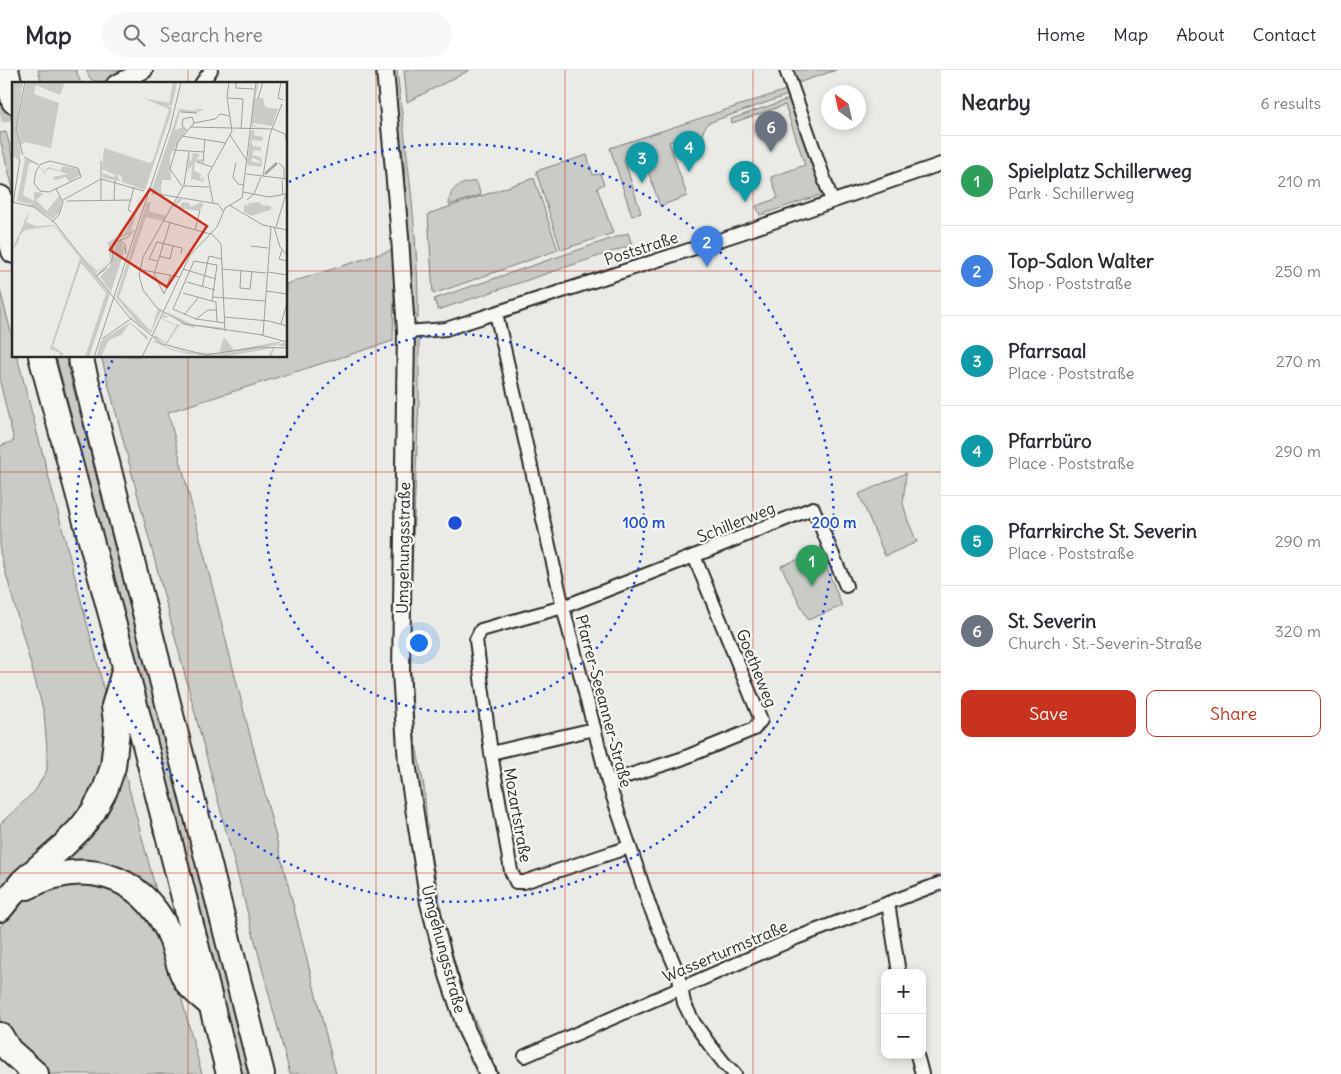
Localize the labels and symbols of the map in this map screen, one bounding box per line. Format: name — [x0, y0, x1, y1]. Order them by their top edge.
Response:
inset map — [12, 82, 288, 358]
north arrow — [821, 85, 866, 130]
pin: 6 — [755, 111, 787, 152]
pin: 4 — [673, 131, 705, 172]
pin: 3 — [626, 142, 658, 183]
pin: 5 — [729, 161, 761, 202]
pin: 2 — [691, 226, 723, 267]
street label: Poststraße — [602, 227, 680, 269]
street label: Umgehungsstraße — [392, 482, 414, 614]
street label: Schillerweg — [694, 497, 778, 547]
text: 100 m — [623, 513, 665, 532]
text: 200 m — [812, 513, 856, 532]
centre of rings — [446, 514, 464, 532]
pin: 1 — [796, 545, 828, 586]
street label: Pfarrer-Seeanner-Straße — [571, 612, 637, 790]
street label: Goetheweg — [732, 626, 782, 710]
your location — [406, 630, 432, 656]
street label: Mozartstraße — [500, 766, 536, 864]
street label: Umgehungsstraße — [417, 883, 471, 1015]
street label: Wasserturmstraße — [660, 916, 790, 986]

